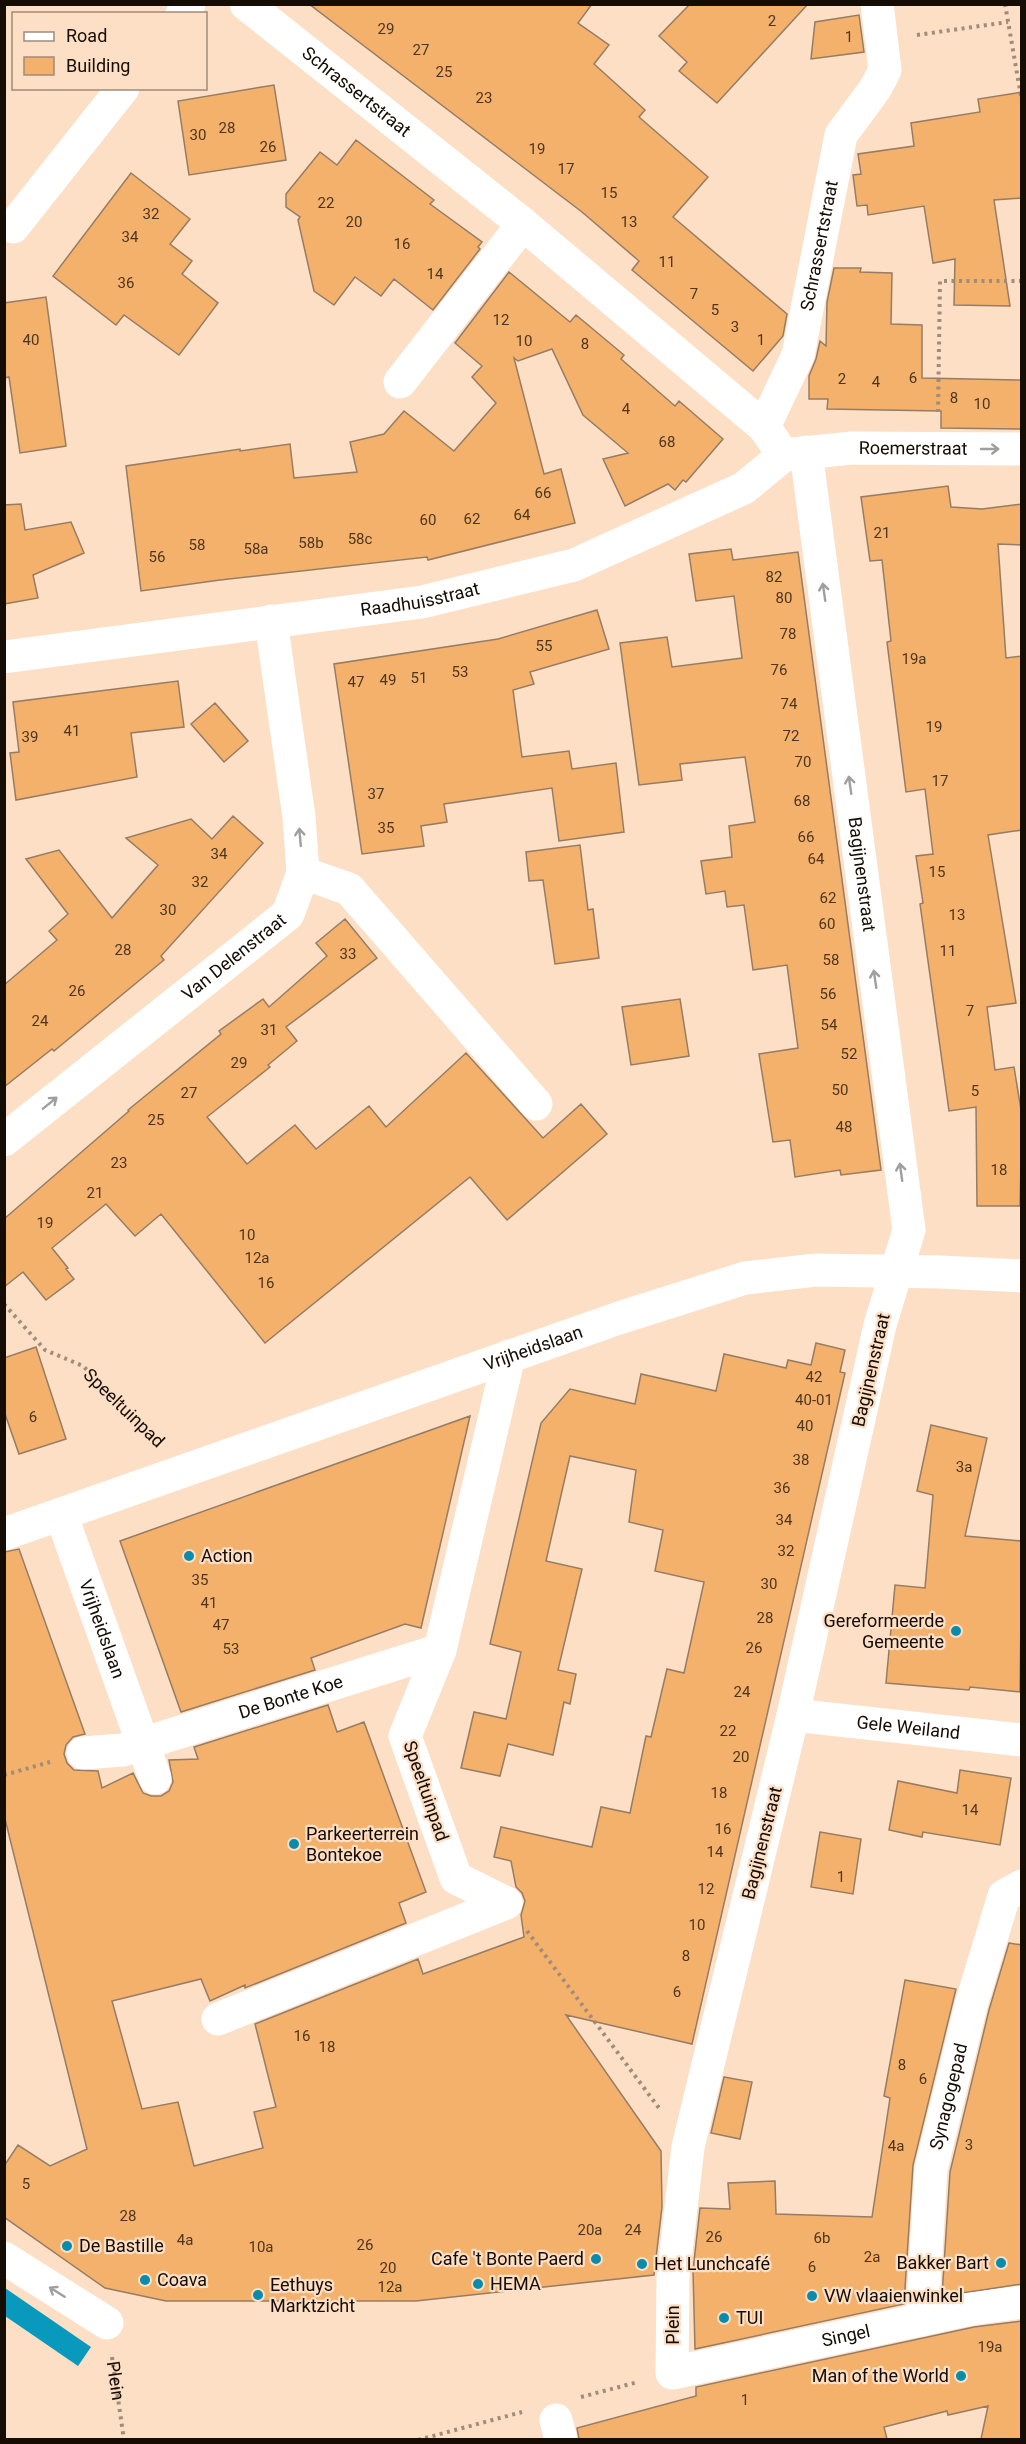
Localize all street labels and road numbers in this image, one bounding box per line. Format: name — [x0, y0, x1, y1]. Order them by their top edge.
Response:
street label: Schrassertstraat — [298, 42, 415, 141]
street label: Schrassertstraat — [796, 178, 842, 312]
street label: Roemerstraat — [859, 437, 968, 459]
street label: Raadhuisstraat — [359, 577, 482, 620]
street label: Bagijnenstraat — [844, 816, 880, 933]
street label: Van Delenstraat — [178, 909, 290, 1004]
street label: Bagijnenstraat — [847, 1311, 894, 1429]
street label: Vrijheidslaan — [481, 1321, 585, 1375]
street label: Speeltuinpad — [79, 1364, 169, 1451]
street label: Vrijheidslaan — [75, 1577, 130, 1681]
street label: De Bonte Koe — [236, 1670, 345, 1723]
street label: Gele Weiland — [855, 1711, 961, 1743]
street label: Speeltuinpad — [400, 1738, 453, 1844]
street label: Bagijnenstraat — [737, 1784, 786, 1902]
street label: Synagogepad — [925, 2041, 971, 2152]
street label: Plein — [662, 2305, 683, 2345]
street label: Singel — [820, 2320, 872, 2351]
street label: Plein — [103, 2360, 129, 2402]

